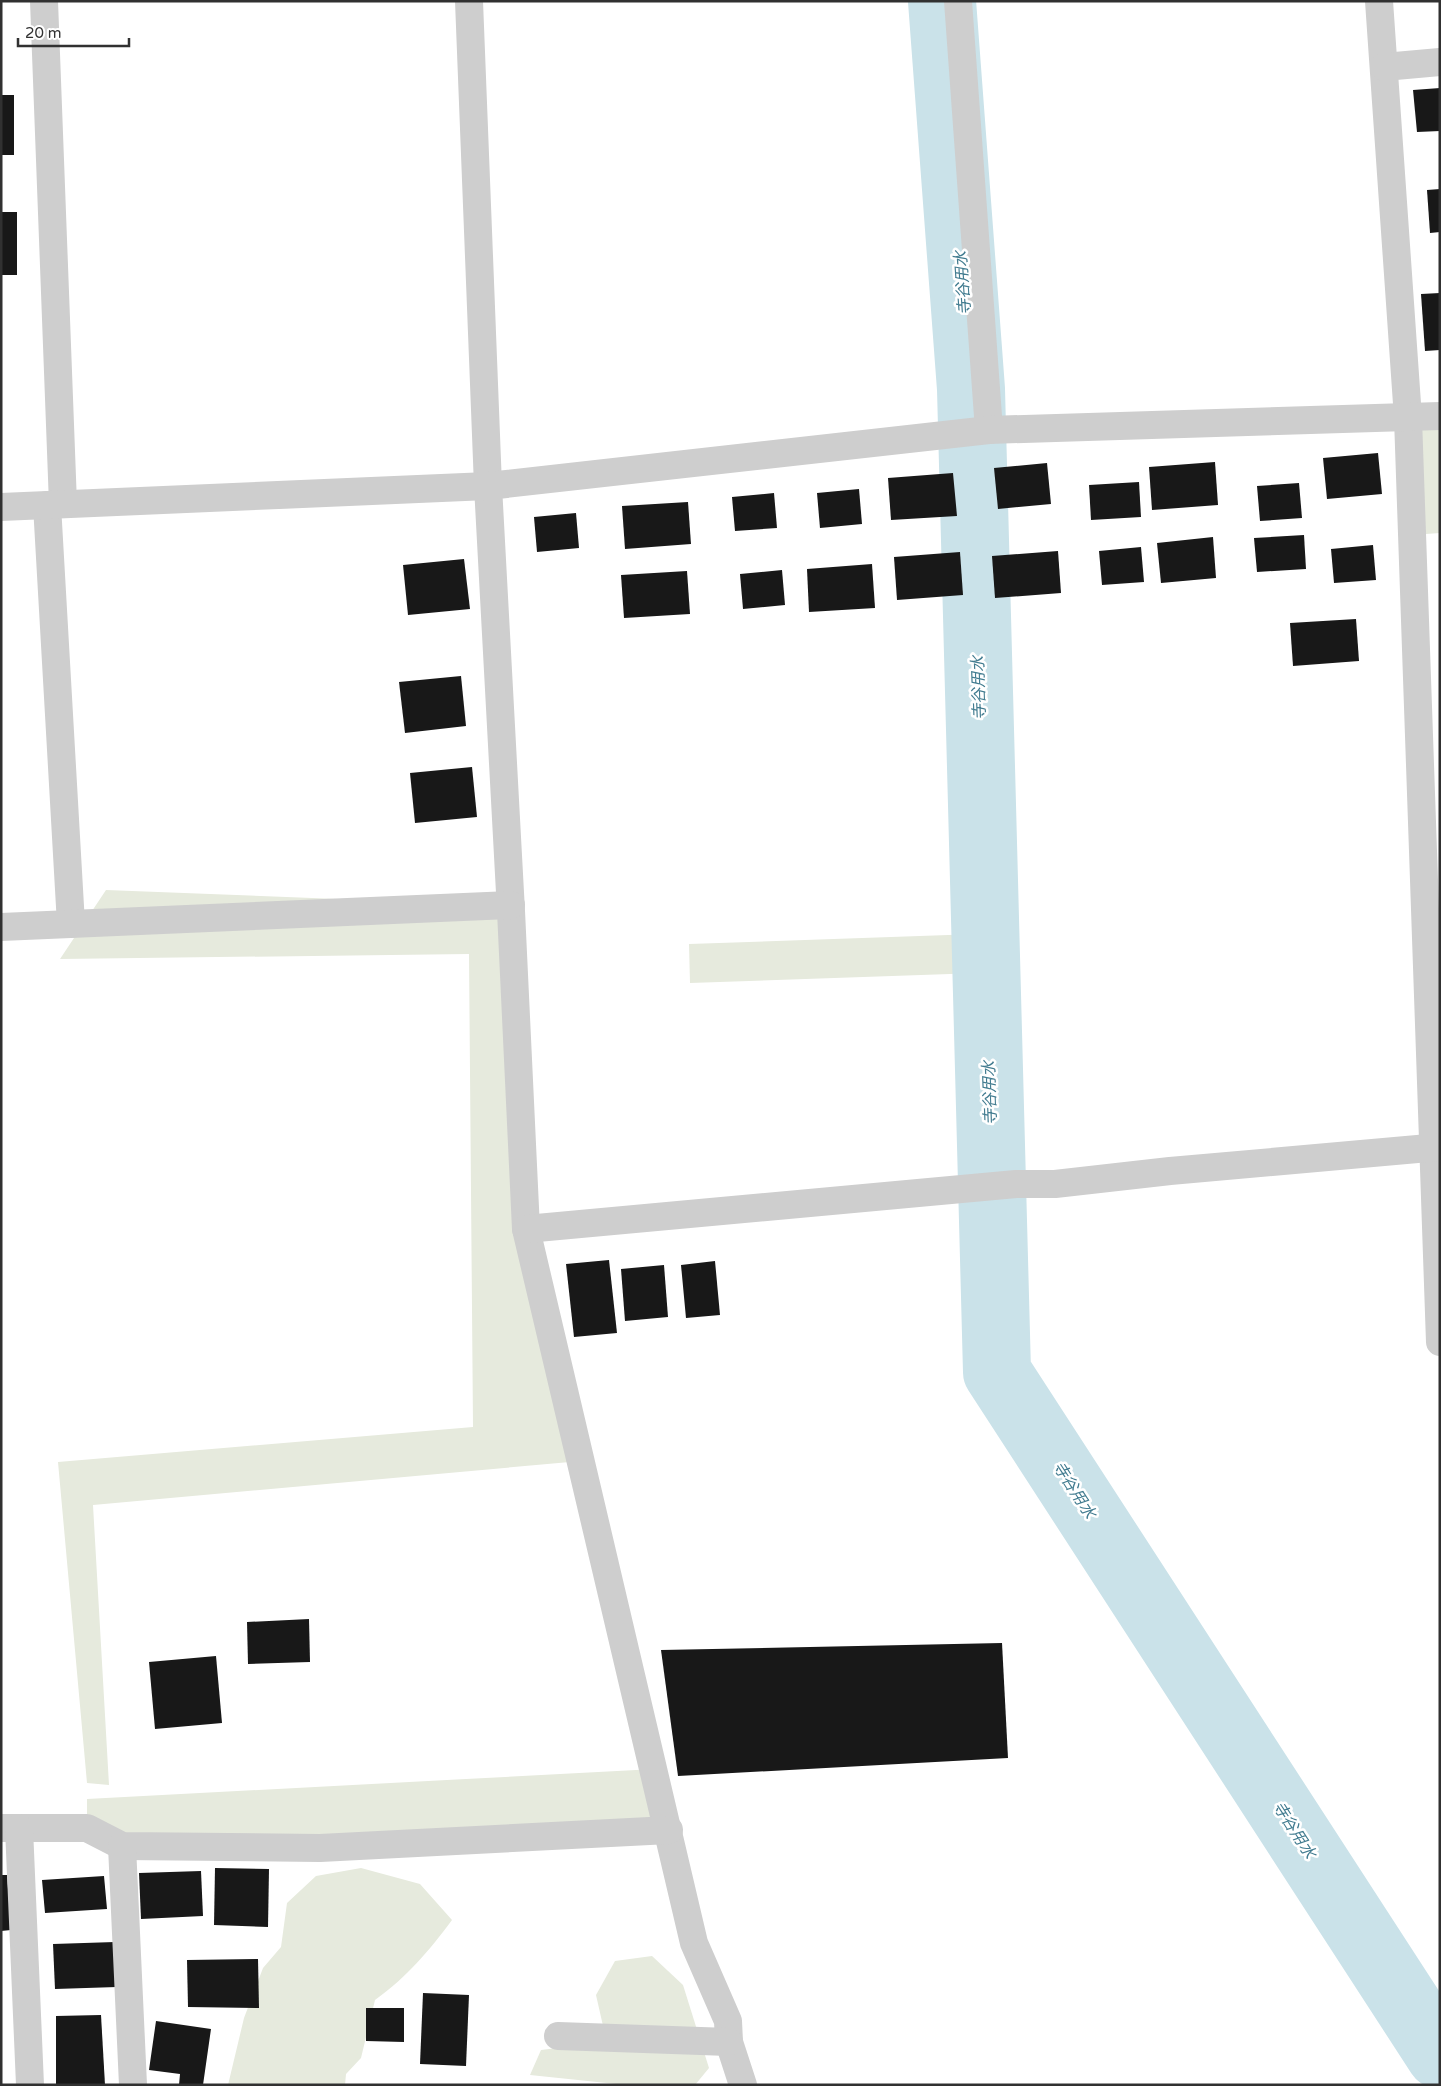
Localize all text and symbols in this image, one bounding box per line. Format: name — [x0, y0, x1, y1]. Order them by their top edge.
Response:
scale bar — [18, 15, 129, 47]
text: 20 m — [25, 24, 62, 42]
water label: 寺谷用水 — [951, 248, 975, 316]
water label: 寺谷用水 — [968, 654, 990, 720]
water label: 寺谷用水 — [979, 1059, 1001, 1125]
water label: 寺谷用水 — [1048, 1458, 1101, 1524]
water label: 寺谷用水 — [1268, 1798, 1321, 1864]

